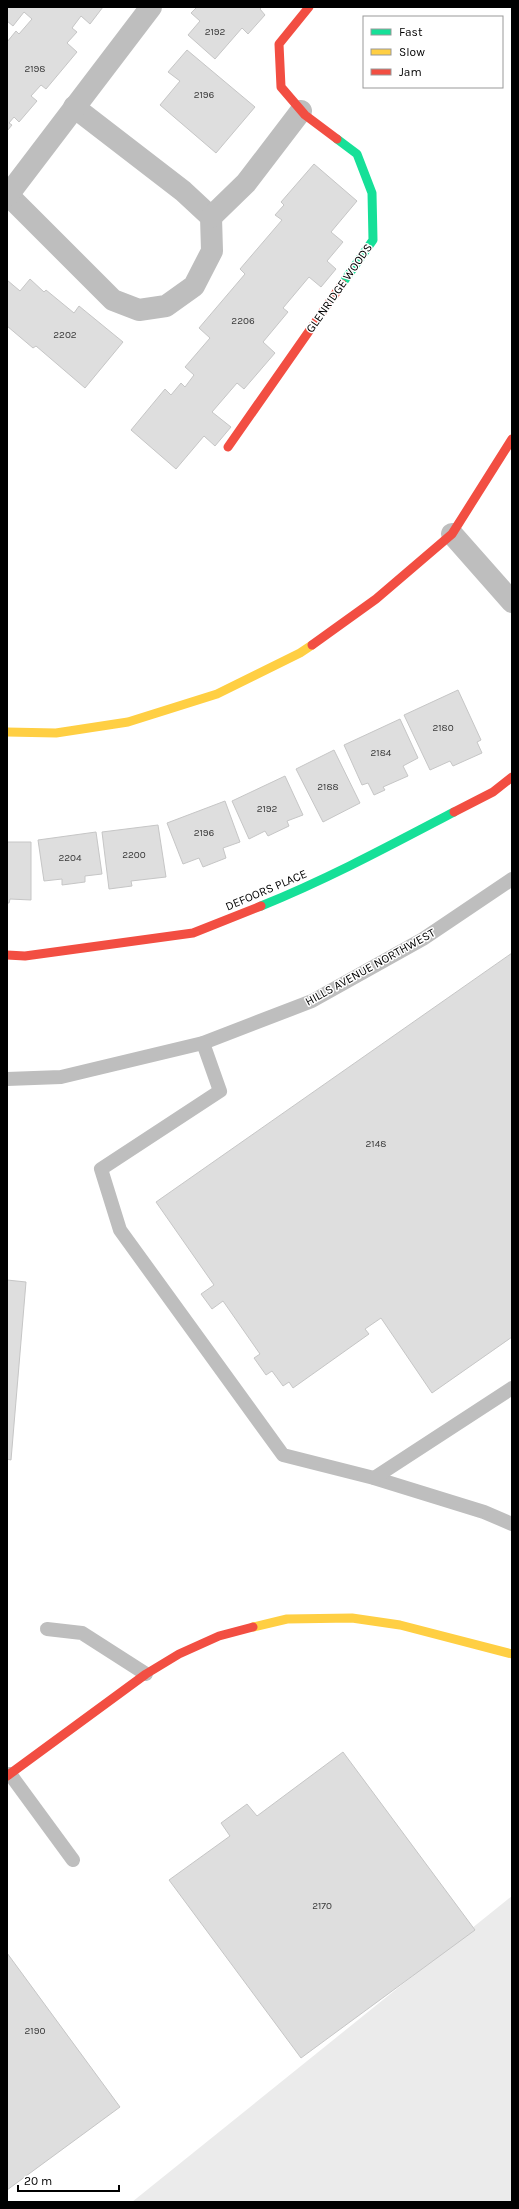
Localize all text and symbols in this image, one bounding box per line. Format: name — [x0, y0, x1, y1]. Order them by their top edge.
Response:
legend — [363, 16, 503, 88]
text: Fast — [399, 25, 423, 39]
house number: 2192 — [205, 26, 226, 38]
text: Slow — [399, 45, 425, 59]
house number: 2198 — [24, 63, 46, 75]
text: Jam — [399, 65, 422, 79]
house number: 2196 — [194, 89, 215, 101]
street label: GLENRIDGE WOODS — [303, 241, 375, 335]
house number: 2206 — [231, 315, 255, 327]
house number: 2202 — [53, 329, 77, 341]
house number: 2180 — [432, 722, 454, 734]
house number: 2184 — [371, 747, 392, 759]
house number: 2188 — [317, 781, 339, 793]
house number: 2192 — [257, 803, 278, 815]
house number: 2196 — [194, 827, 215, 839]
house number: 2200 — [122, 849, 146, 861]
house number: 2204 — [58, 852, 82, 864]
street label: DEFOORS PLACE — [223, 867, 309, 913]
street label: HILLS AVENUE NORTHWEST — [303, 925, 437, 1009]
house number: 2148 — [366, 1138, 386, 1150]
house number: 2170 — [312, 1900, 332, 1912]
house number: 2190 — [25, 2025, 45, 2037]
scale bar — [18, 2167, 119, 2193]
text: 20 m — [24, 2174, 52, 2188]

